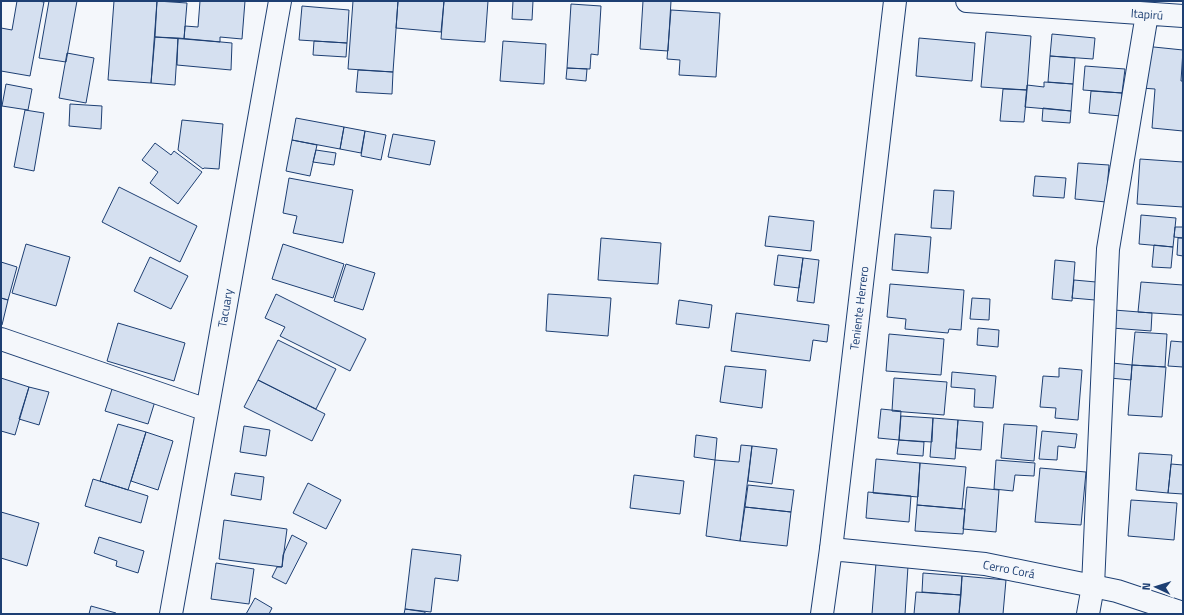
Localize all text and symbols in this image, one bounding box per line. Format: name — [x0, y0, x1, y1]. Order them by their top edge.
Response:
street label: Itapirú — [1130, 3, 1164, 25]
street label: Teniente Herrero — [844, 265, 874, 351]
street label: Tacuary — [212, 287, 238, 329]
street label: Cerro Corá — [981, 555, 1037, 583]
north arrow — [1136, 567, 1176, 607]
text: N — [1138, 582, 1154, 591]

